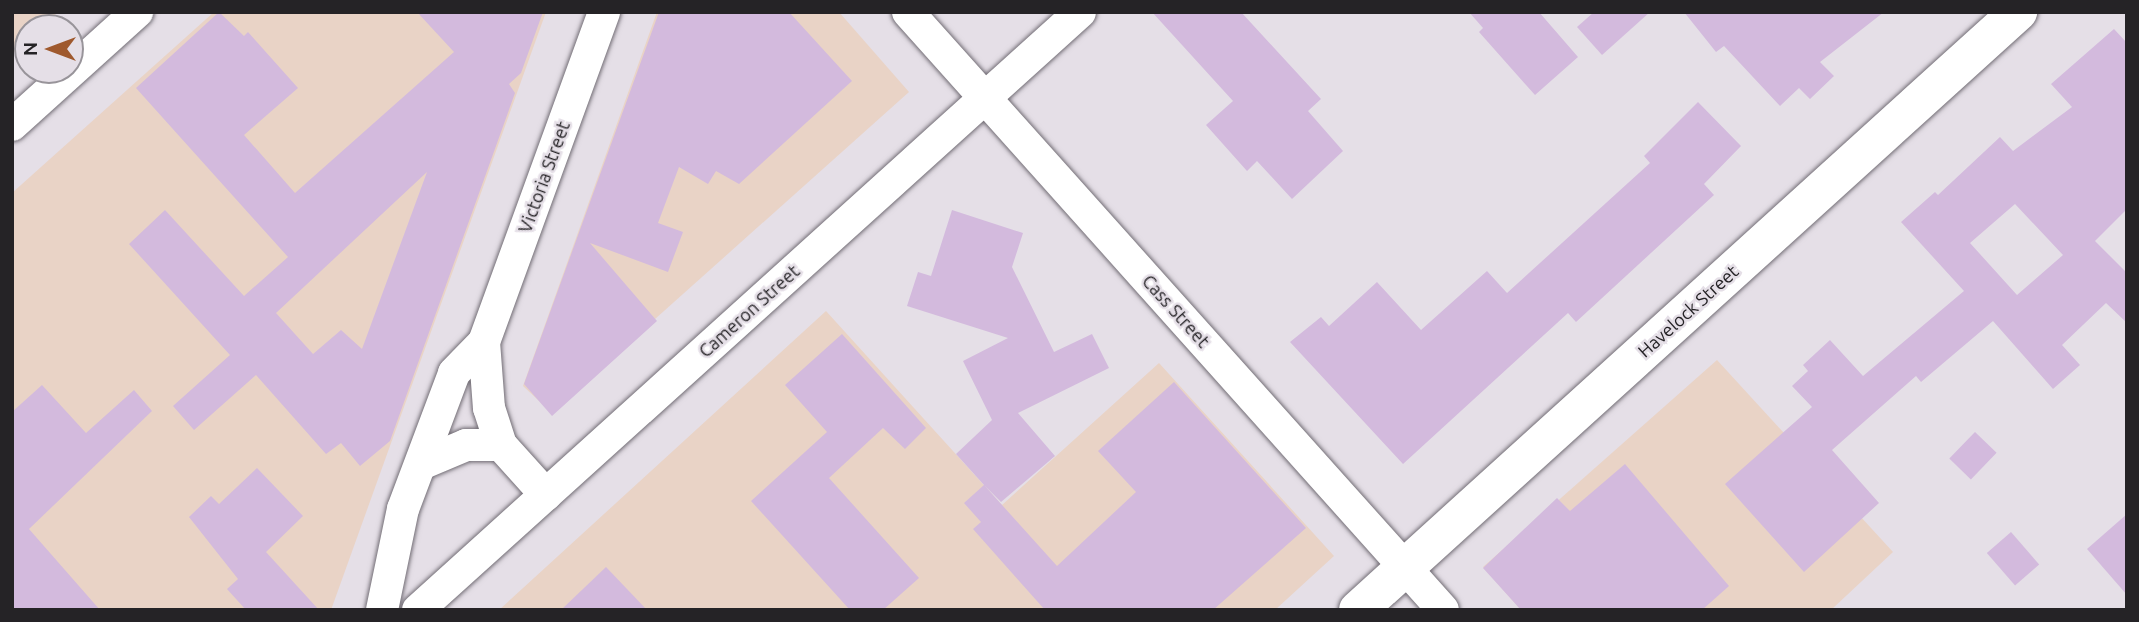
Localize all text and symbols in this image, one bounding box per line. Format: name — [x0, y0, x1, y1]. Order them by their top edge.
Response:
north arrow — [14, 14, 84, 84]
text: N — [19, 42, 41, 56]
street label: Victoria Street — [514, 118, 574, 236]
street label: Cameron Street — [694, 260, 804, 362]
street label: Havelock Street — [1633, 260, 1743, 362]
street label: Cass Street — [1138, 270, 1214, 352]

